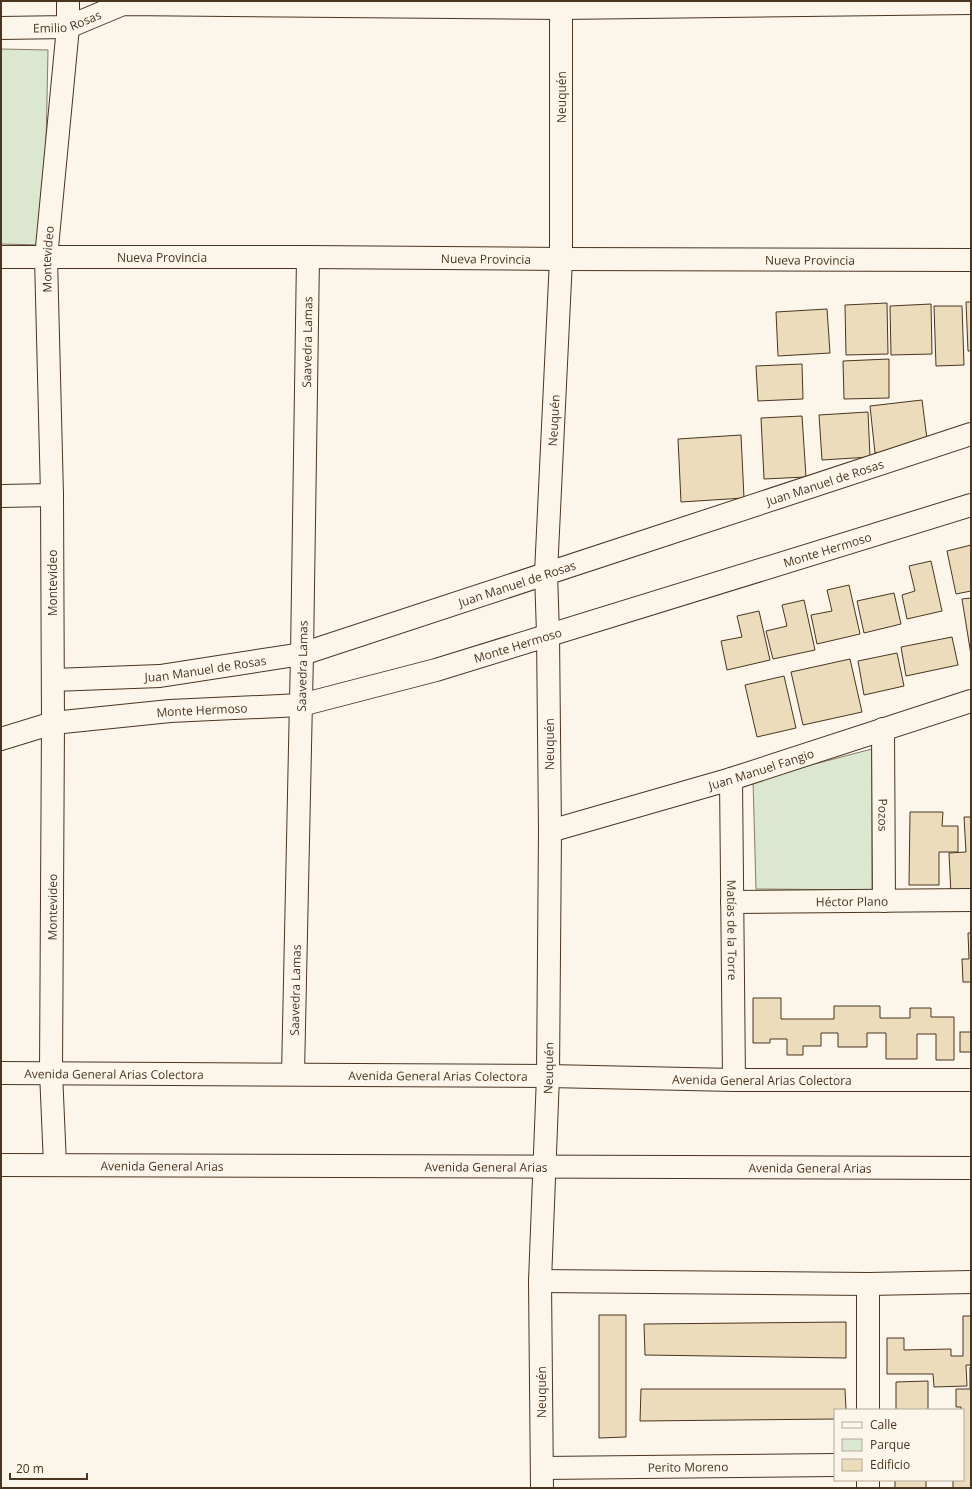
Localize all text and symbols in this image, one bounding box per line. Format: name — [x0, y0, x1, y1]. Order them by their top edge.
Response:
street label: Emilio Rosas — [33, 6, 104, 36]
street label: Neuquén — [553, 71, 570, 123]
street label: Montevideo — [37, 225, 58, 293]
street label: Nueva Provincia — [117, 249, 207, 266]
street label: Nueva Provincia — [441, 250, 531, 267]
street label: Nueva Provincia — [765, 251, 855, 268]
street label: Saavedra Lamas — [298, 296, 316, 388]
street label: Neuquén — [544, 394, 563, 447]
street label: Juan Manuel de Rosas — [763, 455, 886, 510]
street label: Monte Hermoso — [781, 528, 873, 571]
street label: Montevideo — [44, 550, 61, 616]
street label: Juan Manuel de Rosas — [455, 556, 578, 611]
street label: Saavedra Lamas — [292, 620, 311, 712]
street label: Monte Hermoso — [471, 623, 564, 666]
street label: Juan Manuel de Rosas — [143, 651, 268, 685]
street label: Monte Hermoso — [156, 699, 248, 721]
street label: Neuquén — [541, 718, 558, 770]
street label: Juan Manuel Fangio — [705, 744, 816, 794]
street label: Pozos — [875, 798, 892, 832]
street label: Montevideo — [43, 874, 61, 941]
street label: Matías de la Torre — [724, 880, 742, 981]
street label: Héctor Plano — [816, 892, 888, 910]
street label: Saavedra Lamas — [285, 944, 304, 1036]
street label: Neuquén — [539, 1042, 557, 1094]
street label: Avenida General Arias Colectora — [24, 1065, 204, 1083]
street label: Avenida General Arias Colectora — [348, 1066, 528, 1084]
street label: Avenida General Arias Colectora — [672, 1070, 852, 1089]
street label: Avenida General Arias — [100, 1157, 224, 1174]
street label: Avenida General Arias — [424, 1158, 548, 1175]
street label: Avenida General Arias — [748, 1159, 872, 1176]
street label: Neuquén — [533, 1366, 550, 1418]
legend — [834, 1409, 964, 1481]
text: Calle — [870, 1416, 897, 1433]
text: Parque — [870, 1436, 910, 1453]
scale bar — [10, 1455, 87, 1481]
text: Edificio — [870, 1456, 910, 1473]
street label: Perito Moreno — [648, 1458, 728, 1475]
text: 20 m — [16, 1460, 44, 1477]

